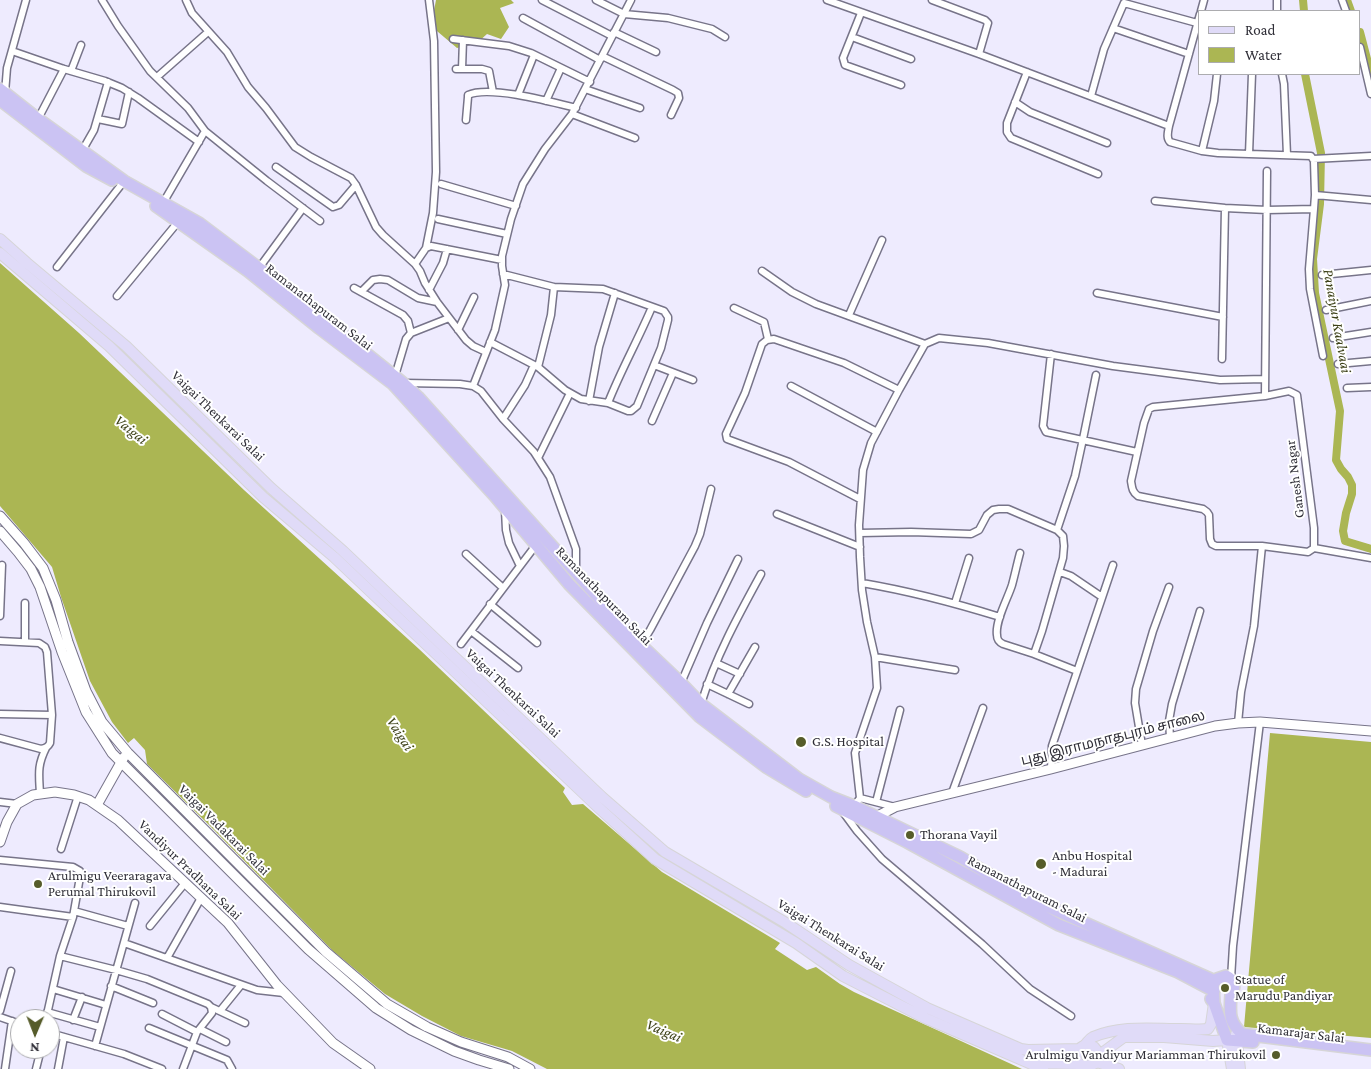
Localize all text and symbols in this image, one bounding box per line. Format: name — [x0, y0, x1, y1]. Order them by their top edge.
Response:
legend — [1198, 10, 1361, 75]
text: Road — [1245, 22, 1275, 38]
text: Water — [1245, 47, 1282, 63]
street label: Ramanathapuram Salai — [262, 260, 376, 354]
water label: Panaiyur Kaalvaai — [1319, 268, 1355, 374]
street label: Vaigai Thenkarai Salai — [168, 367, 268, 465]
water label: Vaigai — [111, 411, 151, 449]
street label: Ganesh Nagar — [1282, 439, 1308, 519]
street label: Ramanathapuram Salai — [552, 543, 656, 649]
street label: Vaigai Thenkarai Salai — [462, 645, 564, 741]
street label: புது இராமநாதபுரம் சாலை — [1019, 707, 1207, 769]
water label: Vaigai — [382, 714, 418, 754]
place label: G.S. Hospital — [812, 734, 884, 750]
marker: G.S. Hospital — [794, 735, 808, 749]
street label: Vaigai Vadakarai Salai — [175, 781, 273, 879]
street label: Vandiyur Pradhana Salai — [135, 816, 245, 924]
place label: Thorana Vayil — [920, 827, 997, 843]
marker: Thorana Vayil — [904, 829, 916, 841]
place label: Anbu Hospital - Madurai — [1052, 848, 1132, 880]
street label: Ramanathapuram Salai — [965, 852, 1089, 926]
marker: Anbu Hospital - Madurai — [1034, 857, 1048, 871]
place label: Arulmigu Veeraragava Perumal Thirukovil — [48, 868, 172, 900]
marker: Arulmigu Veeraragava Perumal Thirukovil — [32, 878, 44, 890]
street label: Vaigai Thenkarai Salai — [774, 895, 888, 975]
place label: Statue of Marudu Pandiyar — [1235, 972, 1333, 1004]
marker: Statue of Marudu Pandiyar — [1219, 982, 1231, 994]
north arrow — [10, 1009, 60, 1059]
water label: Vaigai — [644, 1016, 684, 1046]
street label: Kamarajar Salai — [1256, 1019, 1346, 1047]
text: N — [30, 1040, 40, 1056]
place label: Arulmigu Vandiyur Mariamman Thirukovil — [1025, 1047, 1266, 1063]
marker: Arulmigu Vandiyur Mariamman Thirukovil — [1270, 1049, 1282, 1061]

